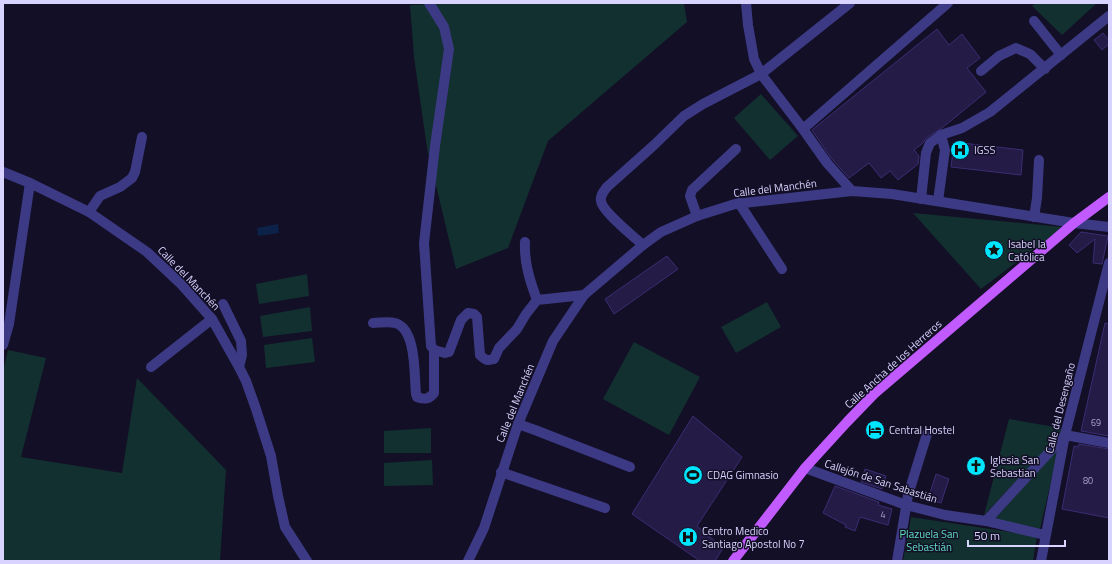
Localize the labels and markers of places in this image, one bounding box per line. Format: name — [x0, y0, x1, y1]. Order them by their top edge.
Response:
hospital icon: IGSS — [949, 139, 971, 161]
place label: IGSS — [974, 142, 995, 158]
place label: Isabel la Católica — [1008, 236, 1046, 265]
place icon: Isabel la Católica — [983, 239, 1005, 261]
hotel icon: Central Hostel — [864, 419, 886, 441]
place label: Central Hostel — [889, 422, 955, 438]
place label: Iglesia San Sebastian — [990, 452, 1039, 481]
church icon: Iglesia San Sebastian — [965, 455, 987, 477]
sports icon: CDAG Gimnasio — [682, 464, 704, 486]
place label: CDAG Gimnasio — [707, 467, 779, 483]
place label: Centro Medico Santiago Apostol No 7 — [702, 523, 805, 552]
hospital icon: Centro Medico Santiago Apostol No 7 — [677, 526, 699, 548]

